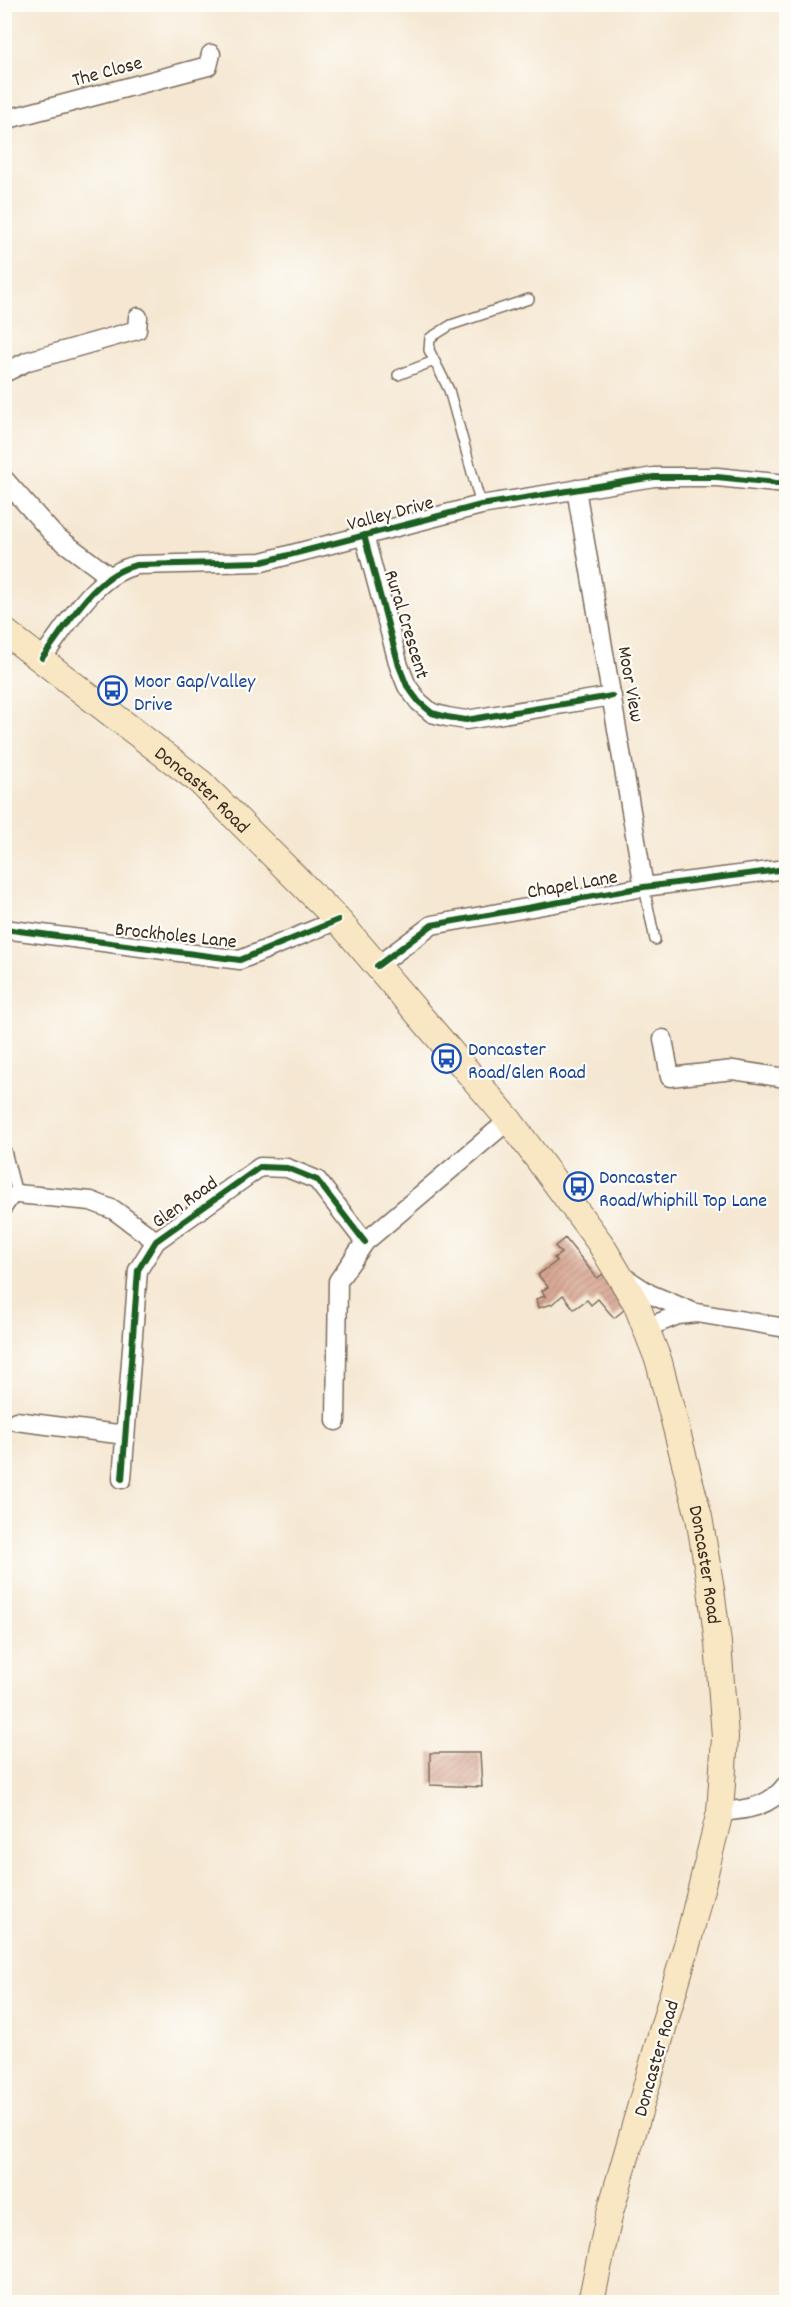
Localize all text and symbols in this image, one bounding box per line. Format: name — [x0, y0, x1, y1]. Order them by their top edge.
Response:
street label: The Close — [70, 50, 146, 96]
street label: Valley Drive — [344, 490, 437, 540]
street label: Rural Crescent — [375, 567, 435, 683]
street label: Moor View — [609, 644, 649, 725]
place label: Moor Gap/Valley Drive — [134, 669, 256, 720]
bus stop icon: Moor Gap/Valley Drive — [97, 675, 129, 707]
street label: Doncaster Road — [147, 741, 255, 841]
street label: Chapel Lane — [525, 864, 620, 908]
street label: Brockholes Lane — [113, 917, 238, 957]
place label: Doncaster Road/Glen Road — [468, 1037, 586, 1088]
bus stop icon: Doncaster Road/Glen Road — [431, 1043, 463, 1075]
place label: Doncaster Road/Whiphill Top Lane — [599, 1165, 767, 1216]
street label: Glen Road — [147, 1171, 224, 1236]
bus stop icon: Doncaster Road/Whiphill Top Lane — [562, 1171, 594, 1203]
street label: Doncaster Road — [680, 1503, 726, 1626]
street label: Doncaster Road — [628, 1997, 688, 2120]

